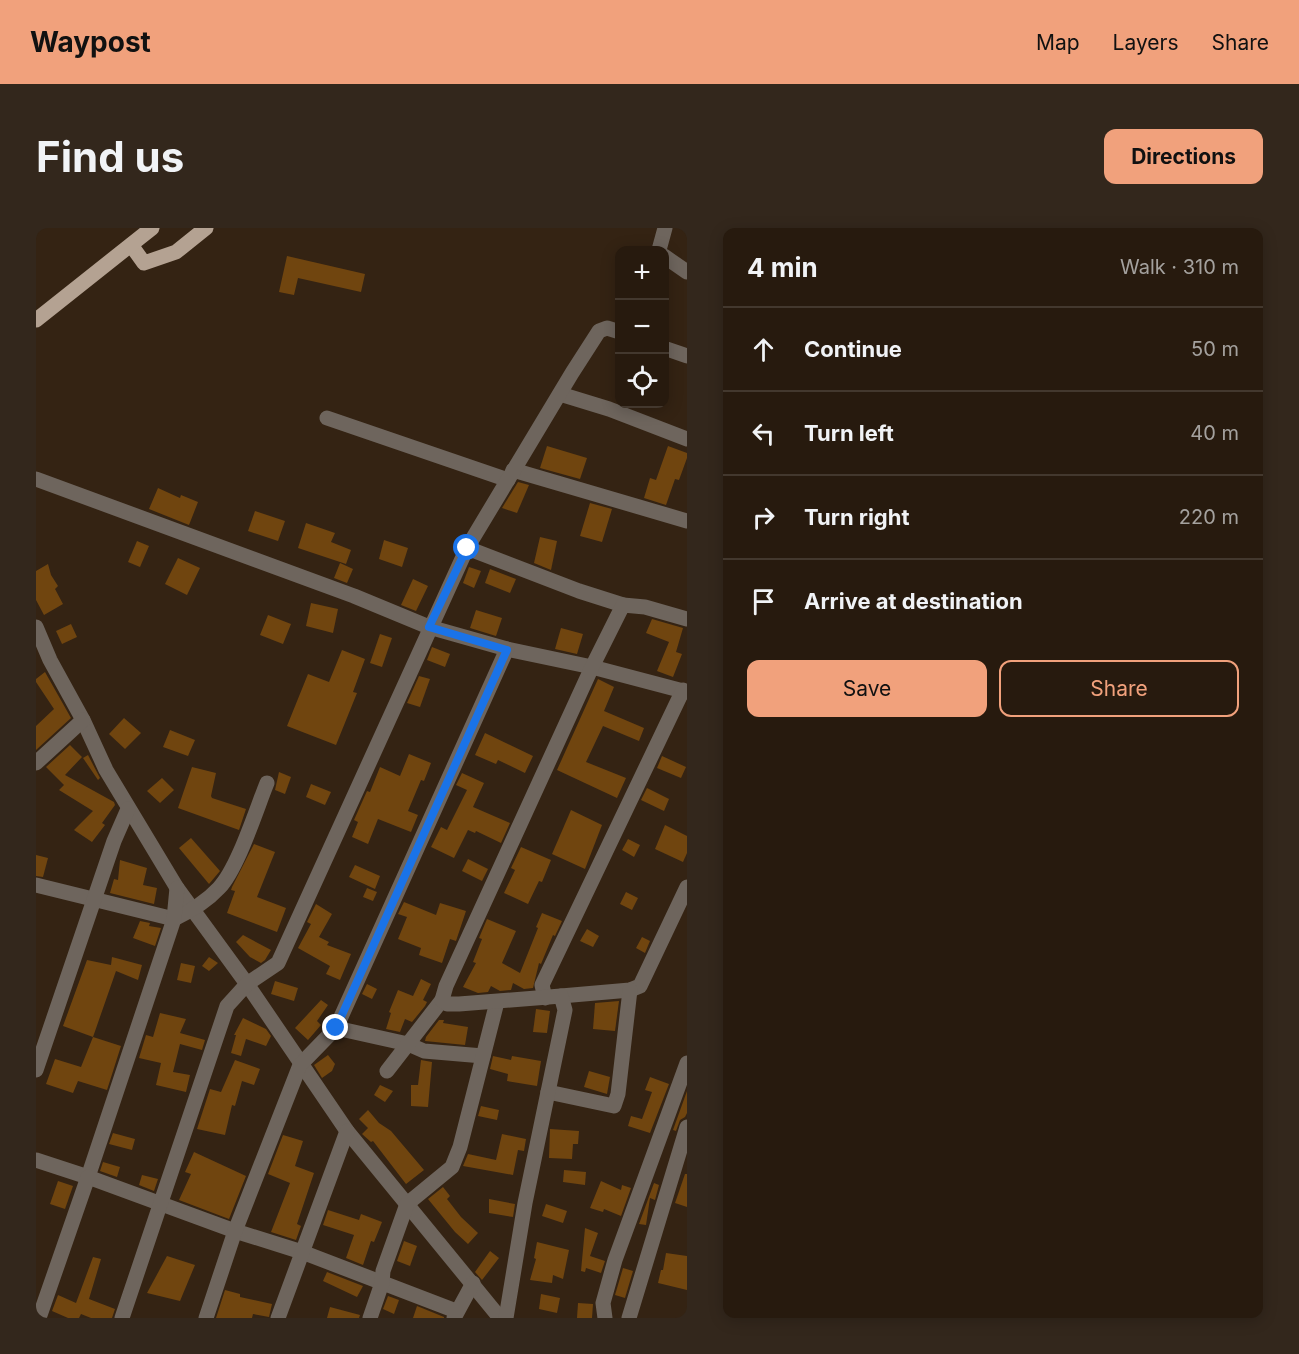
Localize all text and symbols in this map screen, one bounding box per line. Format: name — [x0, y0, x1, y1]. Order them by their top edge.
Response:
text: Waypost — [30, 25, 151, 59]
text: Map — [1036, 30, 1080, 55]
text: Layers — [1113, 30, 1179, 55]
text: Share — [1212, 30, 1269, 55]
button: Directions — [1104, 129, 1263, 184]
text: Find us — [36, 131, 184, 182]
map controls — [615, 246, 669, 408]
button: + — [615, 246, 669, 300]
text: 4 min — [747, 252, 818, 283]
text: Walk · 310 m — [1120, 255, 1239, 279]
button: − — [615, 300, 669, 354]
icon: ahead — [747, 333, 780, 366]
text: Continue — [804, 336, 902, 362]
text: 50 m — [1191, 337, 1239, 361]
button: locate — [615, 354, 669, 408]
icon: left — [747, 417, 780, 450]
text: Turn left — [804, 420, 894, 446]
text: 40 m — [1190, 421, 1239, 445]
icon: right — [747, 501, 780, 534]
text: Turn right — [804, 504, 910, 530]
text: 220 m — [1179, 505, 1239, 529]
route start — [453, 534, 479, 560]
icon: arrive — [747, 585, 780, 618]
text: Arrive at destination — [804, 588, 1023, 614]
button: Save — [747, 660, 987, 717]
button: Share — [999, 660, 1239, 717]
route end — [322, 1014, 348, 1040]

